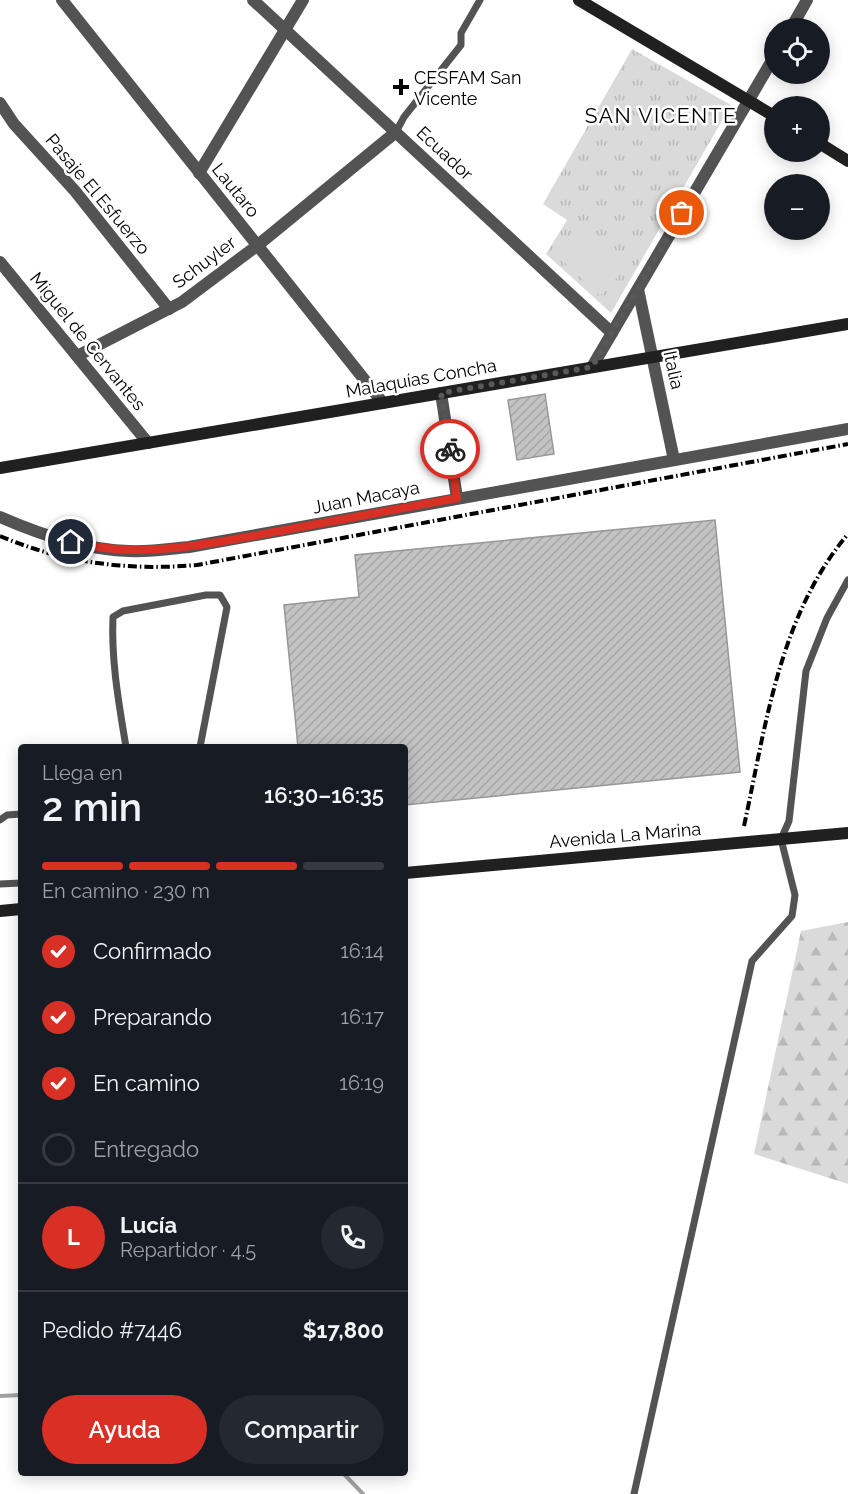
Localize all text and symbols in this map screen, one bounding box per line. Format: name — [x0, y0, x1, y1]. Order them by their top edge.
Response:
map controls — [764, 18, 830, 240]
button: locate — [764, 18, 830, 84]
place label: CESFAM San Vicente — [414, 67, 521, 109]
marker: CESFAM San Vicente — [392, 78, 410, 96]
button: + — [764, 96, 830, 162]
district label: SAN VICENTE — [585, 103, 737, 128]
street label: Ecuador — [412, 122, 478, 185]
street label: Pasaje El Esfuerzo — [41, 129, 155, 259]
street label: Lautaro — [208, 159, 264, 222]
button: − — [764, 174, 830, 240]
pin — [656, 187, 707, 238]
icon: bag — [665, 196, 698, 229]
street label: Schuyler — [168, 231, 240, 293]
street label: Miguel de Cervantes — [26, 268, 150, 414]
street label: Italia — [660, 349, 688, 391]
street label: Malaquías Concha — [344, 354, 498, 402]
courier — [420, 419, 480, 479]
icon: bike — [434, 433, 467, 466]
street label: Juan Macaya — [311, 476, 421, 518]
pin — [45, 516, 96, 567]
icon: home — [54, 525, 87, 558]
text: Llega en — [42, 761, 123, 785]
text: 16:30–16:35 — [264, 782, 384, 808]
text: 2 min — [42, 784, 142, 830]
street label: Avenida La Marina — [548, 818, 702, 852]
text: En camino · 230 m — [42, 879, 210, 903]
icon: check — [42, 935, 75, 968]
text: Confirmado — [93, 938, 212, 964]
text: 16:14 — [340, 939, 384, 963]
icon: check — [42, 1001, 75, 1034]
text: Preparando — [93, 1004, 212, 1030]
text: 16:17 — [340, 1005, 384, 1029]
icon: check — [42, 1067, 75, 1100]
text: En camino — [93, 1070, 200, 1096]
text: 16:19 — [339, 1071, 384, 1095]
text: Entregado — [93, 1136, 199, 1162]
button: phone — [321, 1206, 384, 1269]
text: Lucía — [120, 1212, 177, 1238]
text: L — [67, 1224, 80, 1250]
text: Repartidor · 4.5 — [120, 1238, 256, 1262]
text: Pedido #7446 — [42, 1317, 182, 1343]
text: $17,800 — [303, 1317, 384, 1343]
button: Ayuda — [42, 1395, 207, 1464]
button: Compartir — [219, 1395, 384, 1464]

